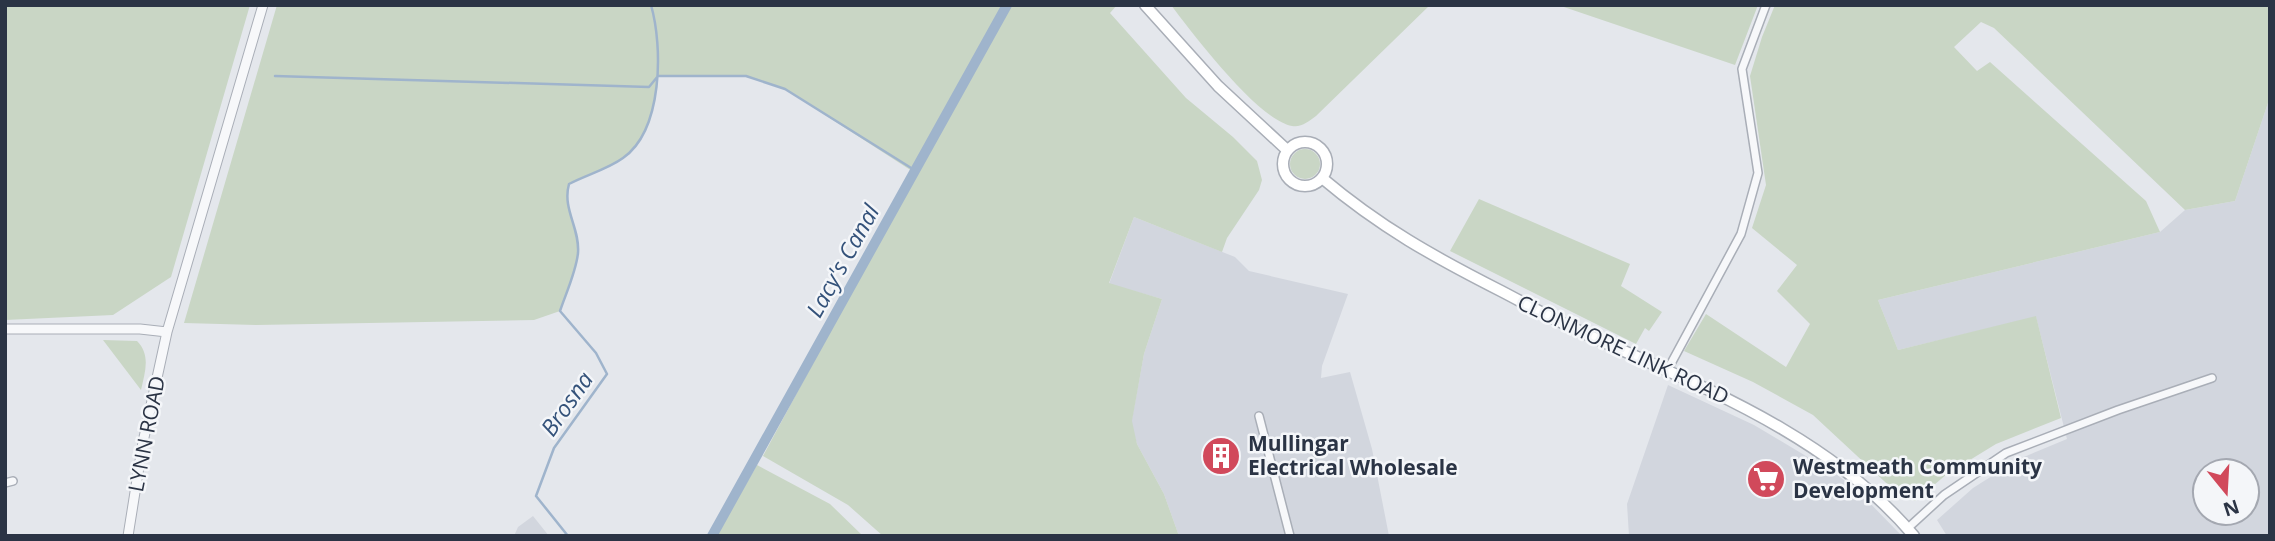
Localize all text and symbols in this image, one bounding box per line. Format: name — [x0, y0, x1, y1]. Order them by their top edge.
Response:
water label: Lacy's Canal — [798, 197, 887, 323]
street label: CLONMORE LINK ROAD — [1513, 288, 1734, 410]
water label: Brosna — [532, 365, 600, 442]
street label: LYNN ROAD — [121, 373, 171, 494]
place label: Mullingar Electrical Wholesale — [1248, 429, 1458, 481]
building icon: Mullingar Electrical Wholesale — [1200, 435, 1242, 477]
place label: Westmeath Community Development — [1793, 452, 2042, 504]
north arrow — [2191, 457, 2261, 527]
supermarket icon: Westmeath Community Development — [1745, 458, 1787, 500]
text: N — [2220, 493, 2243, 523]

